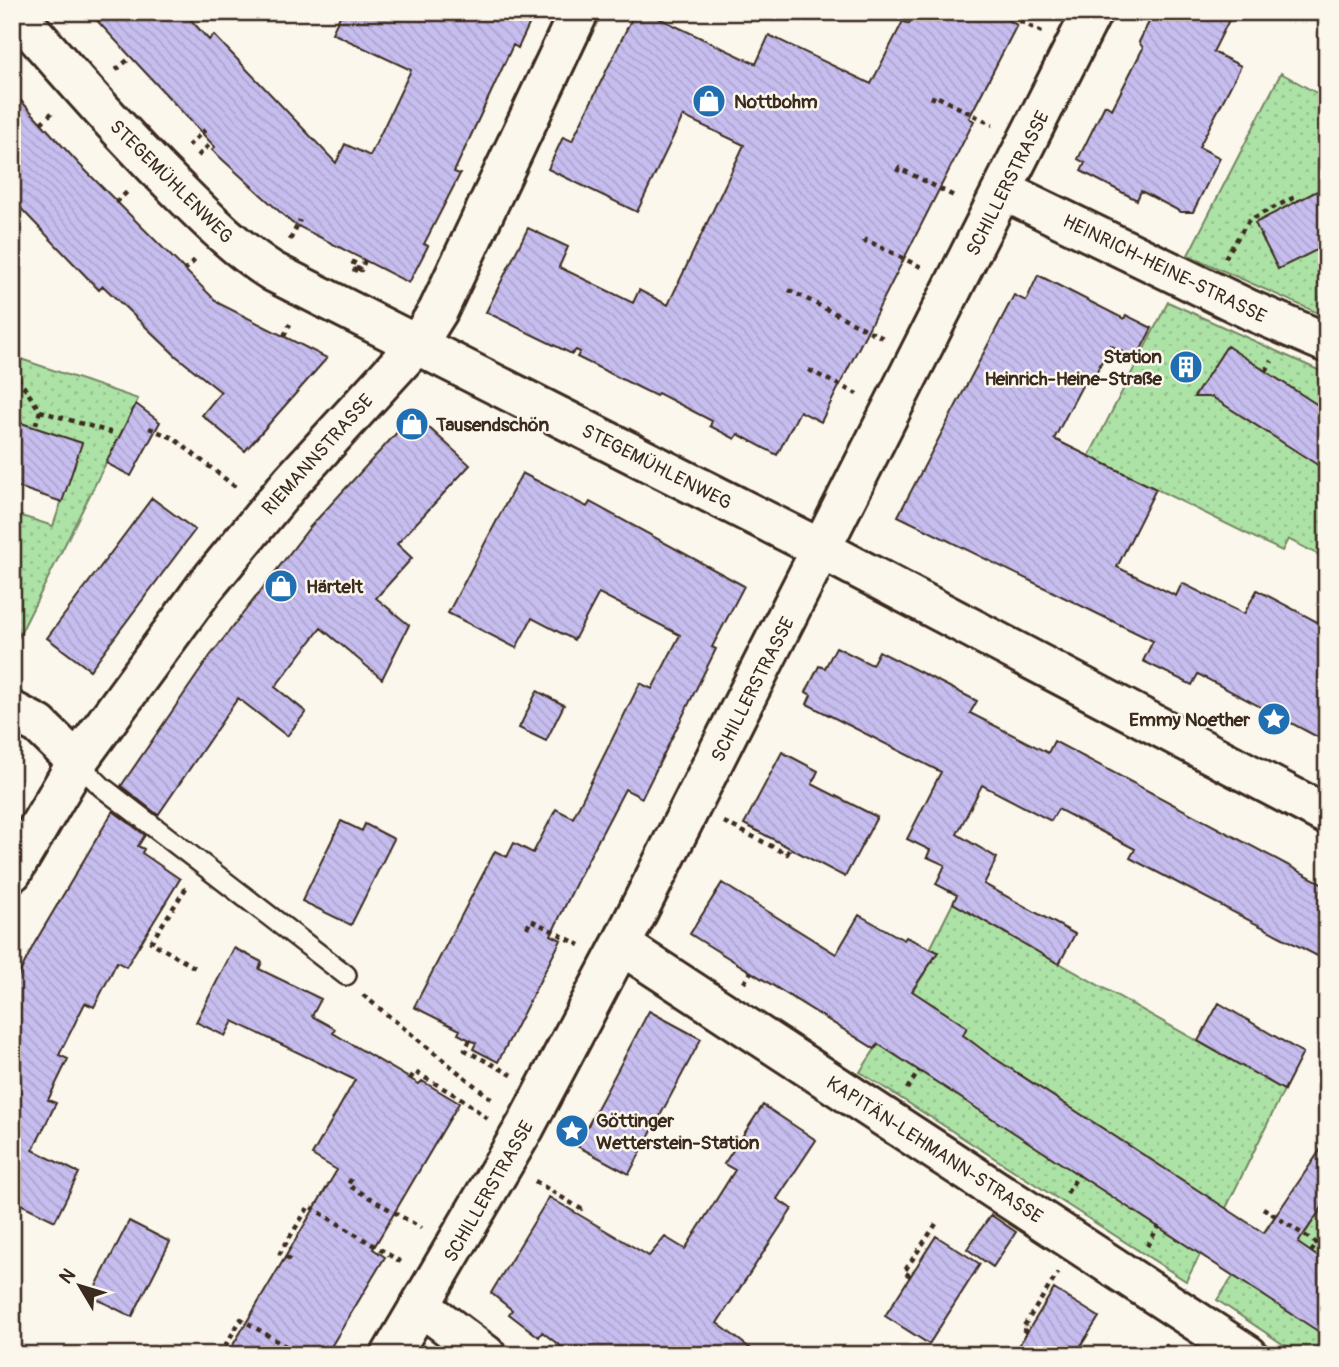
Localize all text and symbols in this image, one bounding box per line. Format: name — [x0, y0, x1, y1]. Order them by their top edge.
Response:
shop icon: Nottbohm — [690, 82, 728, 120]
place label: Nottbohm — [734, 90, 818, 114]
street label: SCHILLERSTRASSE — [961, 107, 1055, 260]
street label: STEGEMÜHLENWEG — [104, 115, 238, 249]
street label: HEINRICH-HEINE-STRASSE — [1059, 209, 1270, 329]
place label: Station Heinrich-Heine-Straße — [984, 345, 1163, 391]
building icon: Station Heinrich-Heine-Straße — [1167, 348, 1205, 386]
street label: RIEMANNSTRASSE — [257, 389, 379, 520]
shop icon: Tausendschön — [393, 405, 431, 443]
place label: Tausendschön — [435, 413, 549, 437]
street label: STEGEMÜHLENWEG — [578, 419, 736, 515]
shop icon: Härtelt — [262, 567, 300, 605]
place label: Härtelt — [306, 575, 364, 599]
street label: SCHILLERSTRASSE — [706, 613, 800, 766]
place icon: Emmy Noether — [1255, 700, 1293, 738]
place label: Emmy Noether — [1129, 708, 1250, 732]
street label: KAPITÄN-LEHMANN-STRASSE — [822, 1071, 1047, 1229]
place label: Göttinger Wetterstein-Station — [596, 1109, 760, 1155]
place icon: Göttinger Wetterstein-Station — [553, 1112, 591, 1150]
street label: SCHILLERSTRASSE — [439, 1116, 539, 1267]
north arrow — [46, 1252, 116, 1322]
text: N — [54, 1264, 81, 1289]

